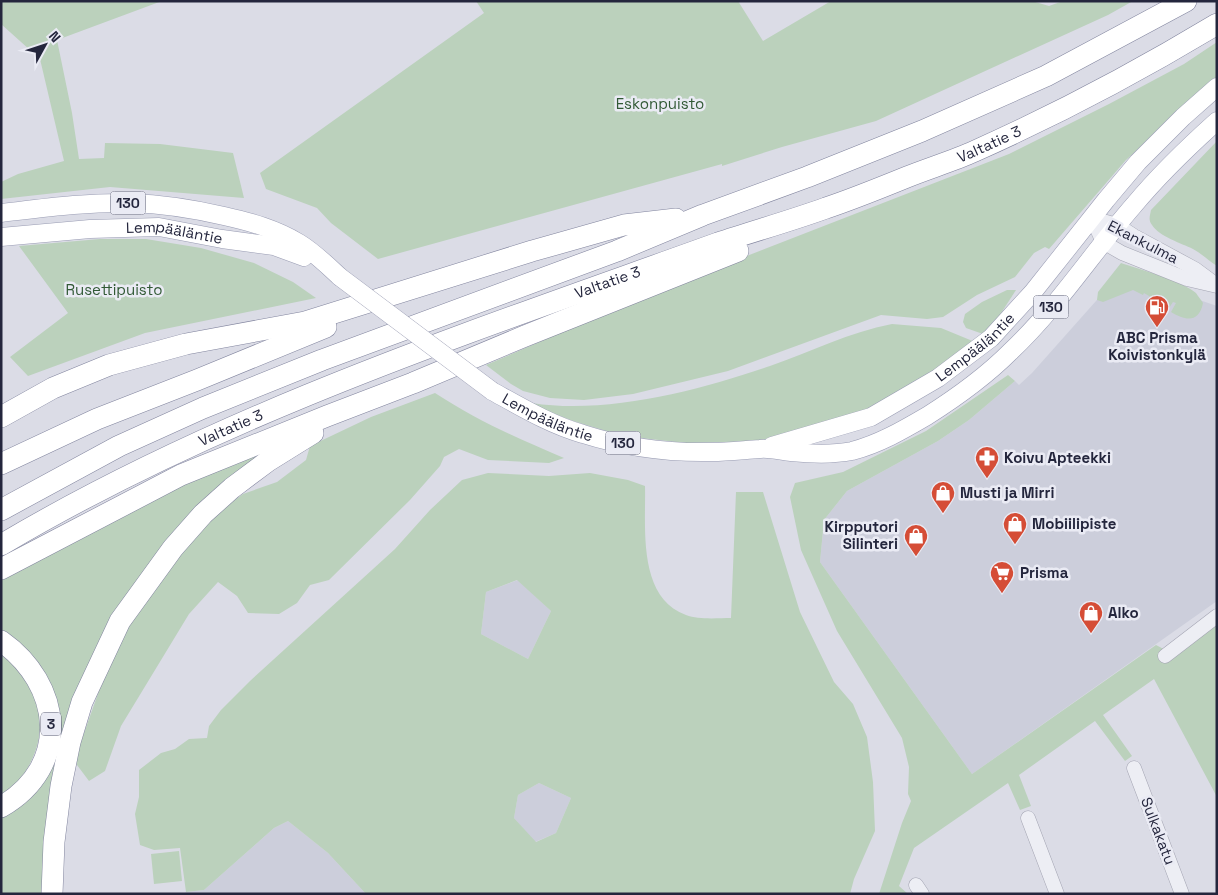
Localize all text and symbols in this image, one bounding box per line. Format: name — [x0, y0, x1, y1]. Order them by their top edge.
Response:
north arrow — [20, 20, 70, 70]
text: N — [45, 27, 65, 46]
park label: Eskonpuisto — [616, 94, 704, 113]
street label: Valtatie 3 — [954, 121, 1024, 167]
road number: 130 — [110, 192, 146, 214]
street label: Ekankulma — [1105, 216, 1182, 268]
street label: Lempääläntie — [125, 217, 224, 248]
street label: Valtatie 3 — [572, 262, 643, 302]
park label: Rusettipuisto — [66, 280, 163, 299]
fuel station icon: ABC Prisma Koivistonkylä — [1144, 294, 1170, 328]
road number: 130 — [1034, 296, 1068, 318]
street label: Lempääläntie — [932, 308, 1018, 386]
place label: ABC Prisma Koivistonkylä — [1108, 328, 1206, 364]
street label: Lempääläntie — [499, 389, 595, 446]
street label: Valtatie 3 — [195, 405, 266, 450]
road number: 130 — [606, 432, 640, 454]
pharmacy icon: Koivu Apteekki — [974, 445, 1000, 479]
place label: Koivu Apteekki — [1004, 448, 1111, 467]
shop icon: Musti ja Mirri — [930, 480, 956, 514]
place label: Musti ja Mirri — [960, 483, 1054, 502]
shop icon: Mobiilipiste — [1002, 511, 1028, 545]
place label: Mobiilipiste — [1032, 514, 1117, 533]
place label: Kirpputori Silinteri — [825, 517, 898, 553]
shop icon: Kirpputori Silinteri — [903, 523, 929, 557]
supermarket icon: Prisma — [989, 560, 1015, 594]
place label: Prisma — [1020, 563, 1069, 582]
shop icon: Alko — [1078, 600, 1104, 634]
place label: Alko — [1108, 603, 1139, 622]
road number: 3 — [41, 712, 61, 736]
street label: Sulkakatu — [1137, 794, 1180, 867]

